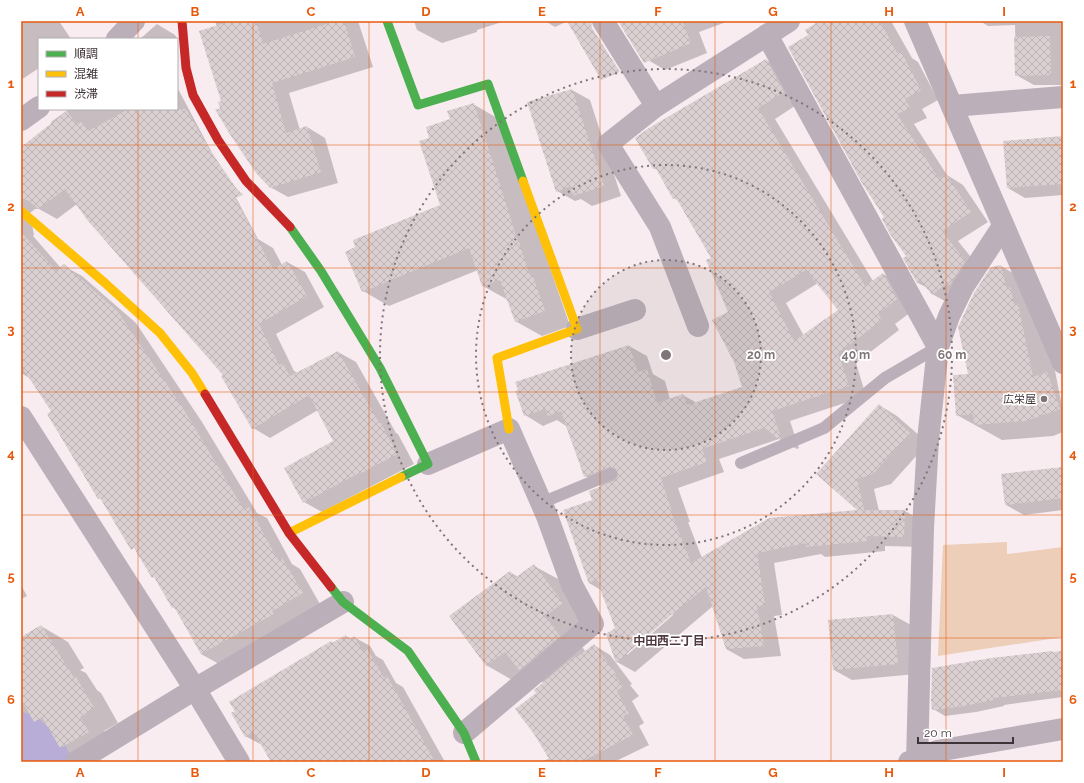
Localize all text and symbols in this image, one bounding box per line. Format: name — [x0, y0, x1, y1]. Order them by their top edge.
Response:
text: A — [76, 4, 85, 19]
text: B — [191, 4, 200, 19]
text: C — [307, 4, 316, 19]
text: D — [421, 4, 431, 19]
text: E — [538, 4, 546, 19]
text: F — [654, 4, 662, 19]
text: G — [768, 4, 778, 19]
text: H — [884, 4, 894, 19]
text: I — [1002, 4, 1006, 19]
legend — [38, 38, 178, 110]
text: 順調 — [74, 47, 98, 61]
text: 混雑 — [74, 67, 98, 81]
text: 1 — [8, 76, 15, 91]
text: 1 — [1070, 76, 1077, 91]
text: 渋滞 — [74, 87, 98, 101]
text: 2 — [7, 199, 15, 214]
text: 2 — [1069, 199, 1077, 214]
text: 3 — [7, 322, 15, 337]
text: 3 — [1069, 322, 1077, 337]
centre of rings — [659, 348, 673, 362]
text: 20 m — [747, 348, 775, 362]
text: 40 m — [842, 348, 870, 362]
text: 60 m — [938, 348, 966, 362]
place label: 広栄屋 — [1003, 393, 1036, 406]
marker: 広栄屋 — [1039, 394, 1049, 404]
text: 4 — [7, 446, 15, 461]
text: 4 — [1069, 446, 1077, 461]
text: 5 — [7, 569, 15, 584]
text: 5 — [1069, 569, 1077, 584]
district label: 中田西二丁目 — [633, 634, 705, 648]
text: 6 — [7, 692, 15, 707]
text: 6 — [1069, 692, 1077, 707]
scale bar — [918, 719, 1013, 745]
text: 20 m — [924, 726, 952, 740]
text: A — [76, 765, 85, 780]
text: B — [191, 765, 200, 780]
text: C — [307, 765, 316, 780]
text: D — [421, 765, 431, 780]
text: E — [538, 765, 546, 780]
text: F — [654, 765, 662, 780]
text: G — [768, 765, 778, 780]
text: H — [884, 765, 894, 780]
text: I — [1002, 765, 1006, 780]

